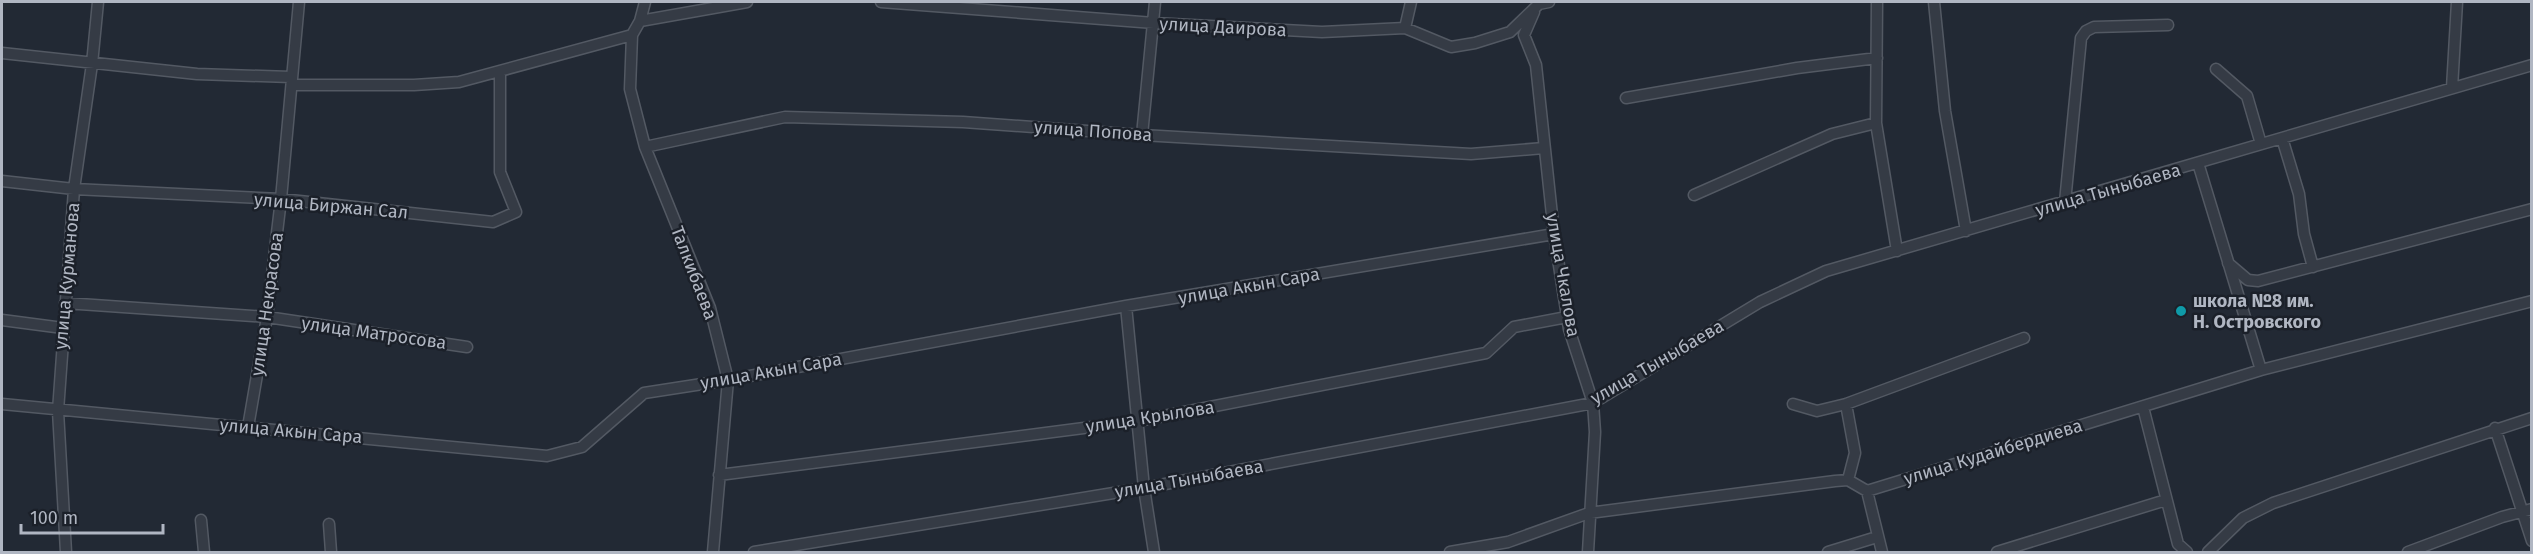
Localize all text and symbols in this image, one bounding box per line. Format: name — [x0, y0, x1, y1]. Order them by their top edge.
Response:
street label: улица Даирова — [1159, 13, 1287, 41]
street label: улица Попова — [1033, 116, 1153, 146]
street label: улица Тыныбаева — [2033, 159, 2183, 221]
street label: улица Биржан Сал — [253, 188, 409, 224]
street label: улица Курманова — [50, 201, 84, 351]
street label: улица Чкалова — [1541, 211, 1585, 339]
street label: Талкибаева — [666, 223, 722, 323]
street label: улица Некрасова — [246, 231, 288, 377]
street label: улица Акын Сара — [1177, 263, 1321, 309]
place label: школа №8 им. Н. Островского — [2193, 290, 2321, 333]
marker: школа №8 им. Н. Островского — [2174, 304, 2188, 318]
street label: улица Матросова — [300, 312, 448, 354]
street label: улица Тыныбаева — [1586, 315, 1728, 409]
street label: улица Акын Сара — [699, 348, 843, 394]
street label: улица Крылова — [1084, 396, 1216, 438]
street label: улица Акын Сара — [219, 414, 363, 448]
street label: улица Кудайбердиева — [1901, 414, 2085, 490]
street label: улица Тыныбаева — [1113, 455, 1265, 503]
scale bar — [21, 497, 164, 535]
text: 100 m — [30, 507, 78, 529]

